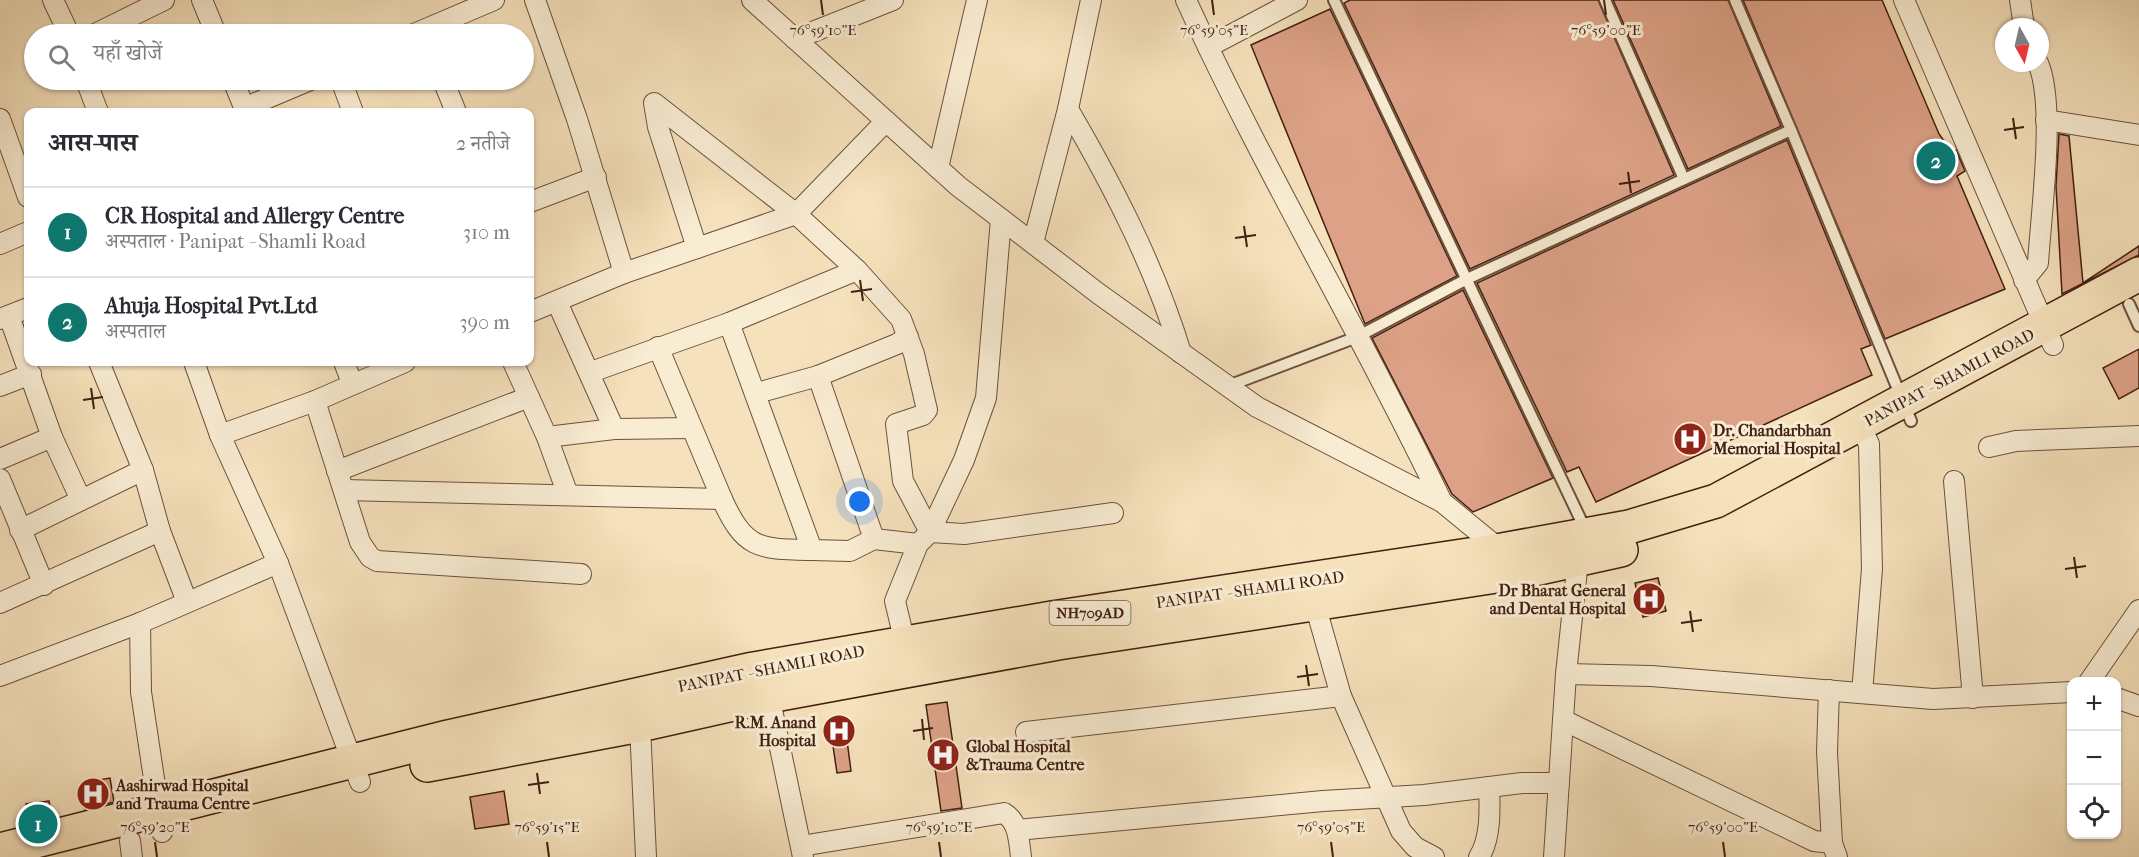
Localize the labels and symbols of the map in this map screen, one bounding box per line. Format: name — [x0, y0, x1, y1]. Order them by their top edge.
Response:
north arrow — [1995, 18, 2049, 72]
text: 76°59'10"E — [790, 21, 856, 39]
text: 76°59'05"E — [1180, 21, 1248, 39]
text: 76°59'00"E — [1571, 21, 1641, 39]
pin: 2 — [1916, 138, 1956, 184]
street label: PANIPAT - SHAMLI ROAD — [1861, 324, 2038, 430]
hospital icon: Dr. Chandarbhan Memorial Hospital — [1672, 421, 1708, 457]
place label: Dr. Chandarbhan Memorial Hospital — [1712, 421, 1841, 459]
your location — [845, 487, 874, 516]
street label: PANIPAT - SHAMLI ROAD — [1155, 567, 1345, 612]
place label: Dr Bharat General and Dental Hospital — [1490, 581, 1627, 619]
hospital icon: Dr Bharat General and Dental Hospital — [1631, 581, 1667, 617]
road number: NH709AD — [1050, 601, 1130, 625]
street label: PANIPAT - SHAMLI ROAD — [676, 641, 866, 696]
place label: R.M. Anand Hospital — [735, 713, 817, 751]
hospital icon: R.M. Anand Hospital — [821, 713, 857, 749]
hospital icon: Global Hospital &Trauma Centre — [925, 737, 961, 773]
place label: Global Hospital &Trauma Centre — [966, 737, 1084, 774]
hospital icon: Aashirwad Hospital and Trauma Centre — [75, 776, 111, 812]
place label: Aashirwad Hospital and Trauma Centre — [115, 776, 250, 813]
pin: 1 — [18, 802, 57, 846]
text: 76°59'20"E — [120, 818, 190, 836]
text: 76°59'15"E — [514, 818, 580, 836]
text: 76°59'10"E — [906, 818, 972, 836]
text: 76°59'05"E — [1297, 818, 1365, 836]
text: 76°59'00"E — [1688, 818, 1758, 836]

